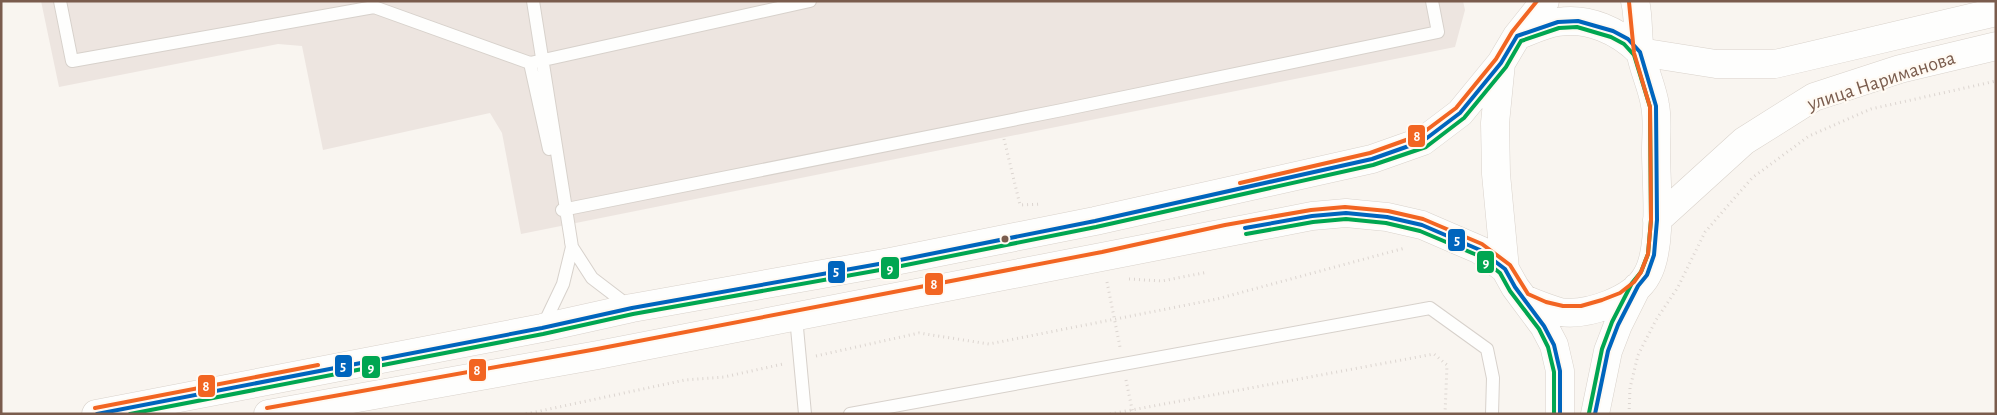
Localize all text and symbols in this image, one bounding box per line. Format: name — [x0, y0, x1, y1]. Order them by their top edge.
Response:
street label: улица Нариманова — [1804, 48, 1958, 115]
line badge: 8 — [1407, 124, 1426, 148]
text: 8 — [1414, 130, 1421, 144]
line badge: 5 — [1447, 228, 1466, 252]
unlabelled marker — [1000, 234, 1010, 244]
text: 5 — [1454, 234, 1460, 248]
line badge: 9 — [1476, 250, 1495, 274]
line badge: 9 — [880, 256, 900, 280]
text: 9 — [1483, 256, 1490, 270]
line badge: 5 — [827, 260, 846, 284]
text: 9 — [887, 262, 894, 276]
text: 5 — [833, 265, 839, 279]
line badge: 8 — [924, 272, 944, 296]
text: 8 — [931, 278, 938, 292]
line badge: 5 — [334, 354, 353, 378]
line badge: 9 — [361, 355, 381, 379]
line badge: 8 — [468, 358, 487, 382]
text: 5 — [340, 360, 346, 374]
text: 9 — [368, 361, 375, 375]
text: 8 — [474, 364, 481, 378]
line badge: 8 — [197, 374, 216, 398]
text: 8 — [203, 380, 210, 394]

